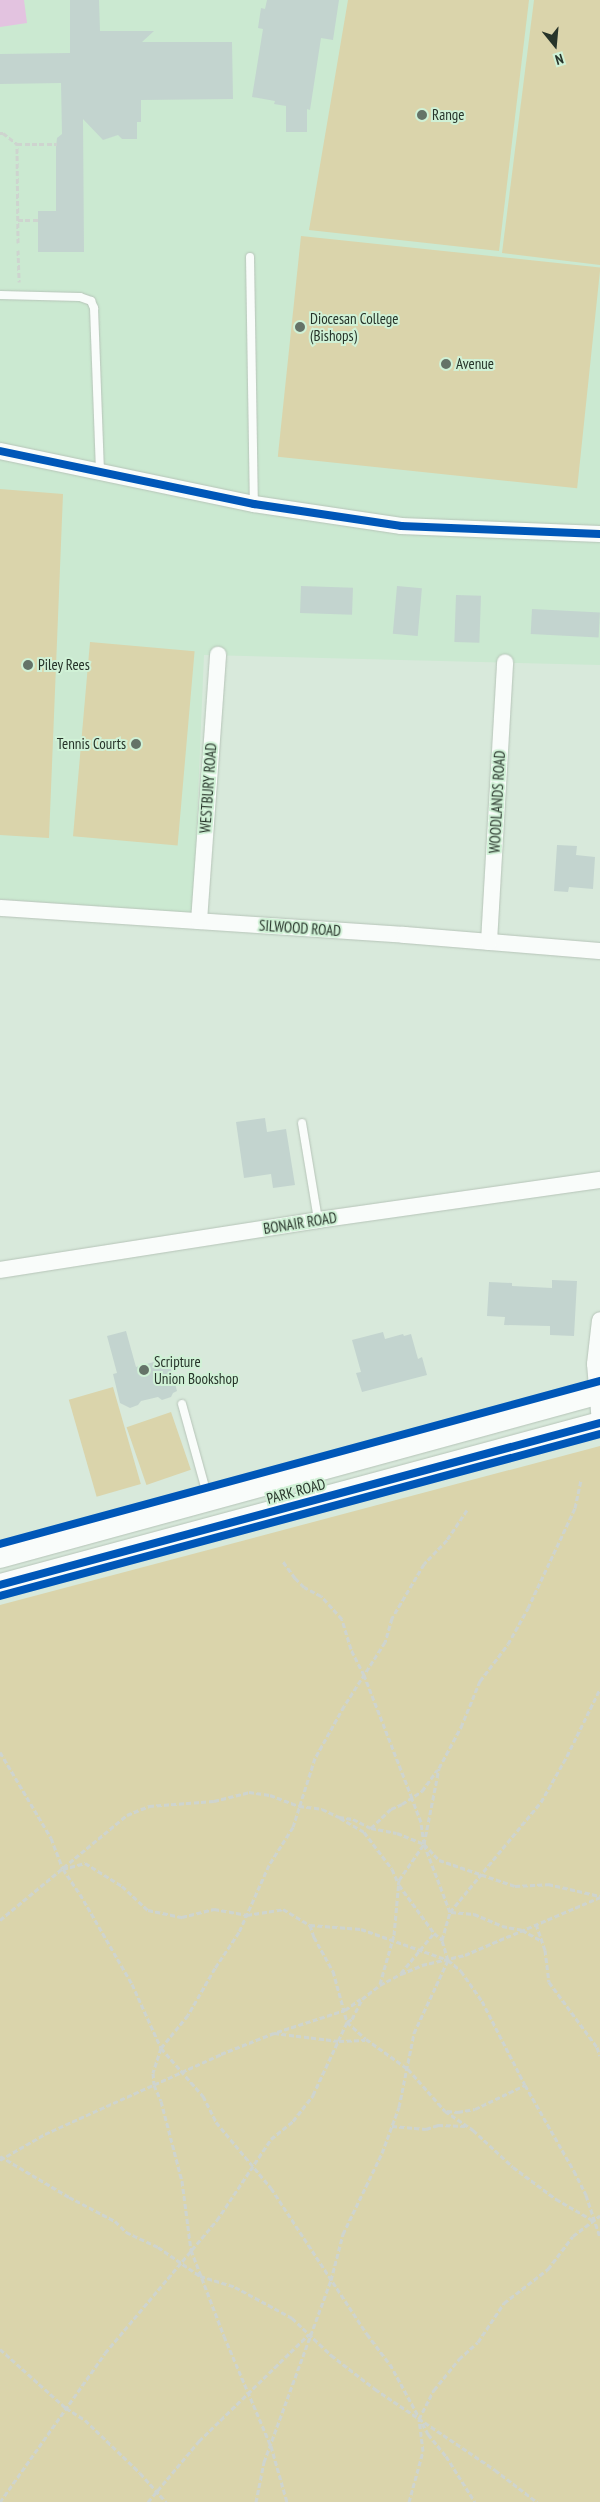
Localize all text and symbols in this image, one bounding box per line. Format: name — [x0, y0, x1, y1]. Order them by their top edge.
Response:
north arrow — [530, 20, 580, 70]
text: N — [553, 50, 566, 69]
place label: Range — [432, 106, 464, 124]
marker: Range — [416, 109, 428, 121]
place label: Diocesan College (Bishops) — [310, 309, 398, 344]
marker: Diocesan College (Bishops) — [294, 321, 306, 333]
place label: Avenue — [456, 355, 494, 373]
marker: Avenue — [440, 358, 452, 370]
place label: Piley Rees — [38, 656, 90, 674]
marker: Piley Rees — [22, 659, 34, 671]
place label: Tennis Courts — [57, 735, 126, 753]
marker: Tennis Courts — [130, 738, 142, 750]
street label: WESTBURY ROAD — [196, 742, 220, 834]
street label: WOODLANDS ROAD — [485, 750, 509, 854]
street label: SILWOOD ROAD — [258, 916, 342, 940]
street label: BONAIR ROAD — [262, 1208, 338, 1238]
place label: Scripture Union Bookshop — [154, 1352, 238, 1387]
marker: Scripture Union Bookshop — [138, 1364, 150, 1376]
street label: PARK ROAD — [264, 1474, 328, 1508]

